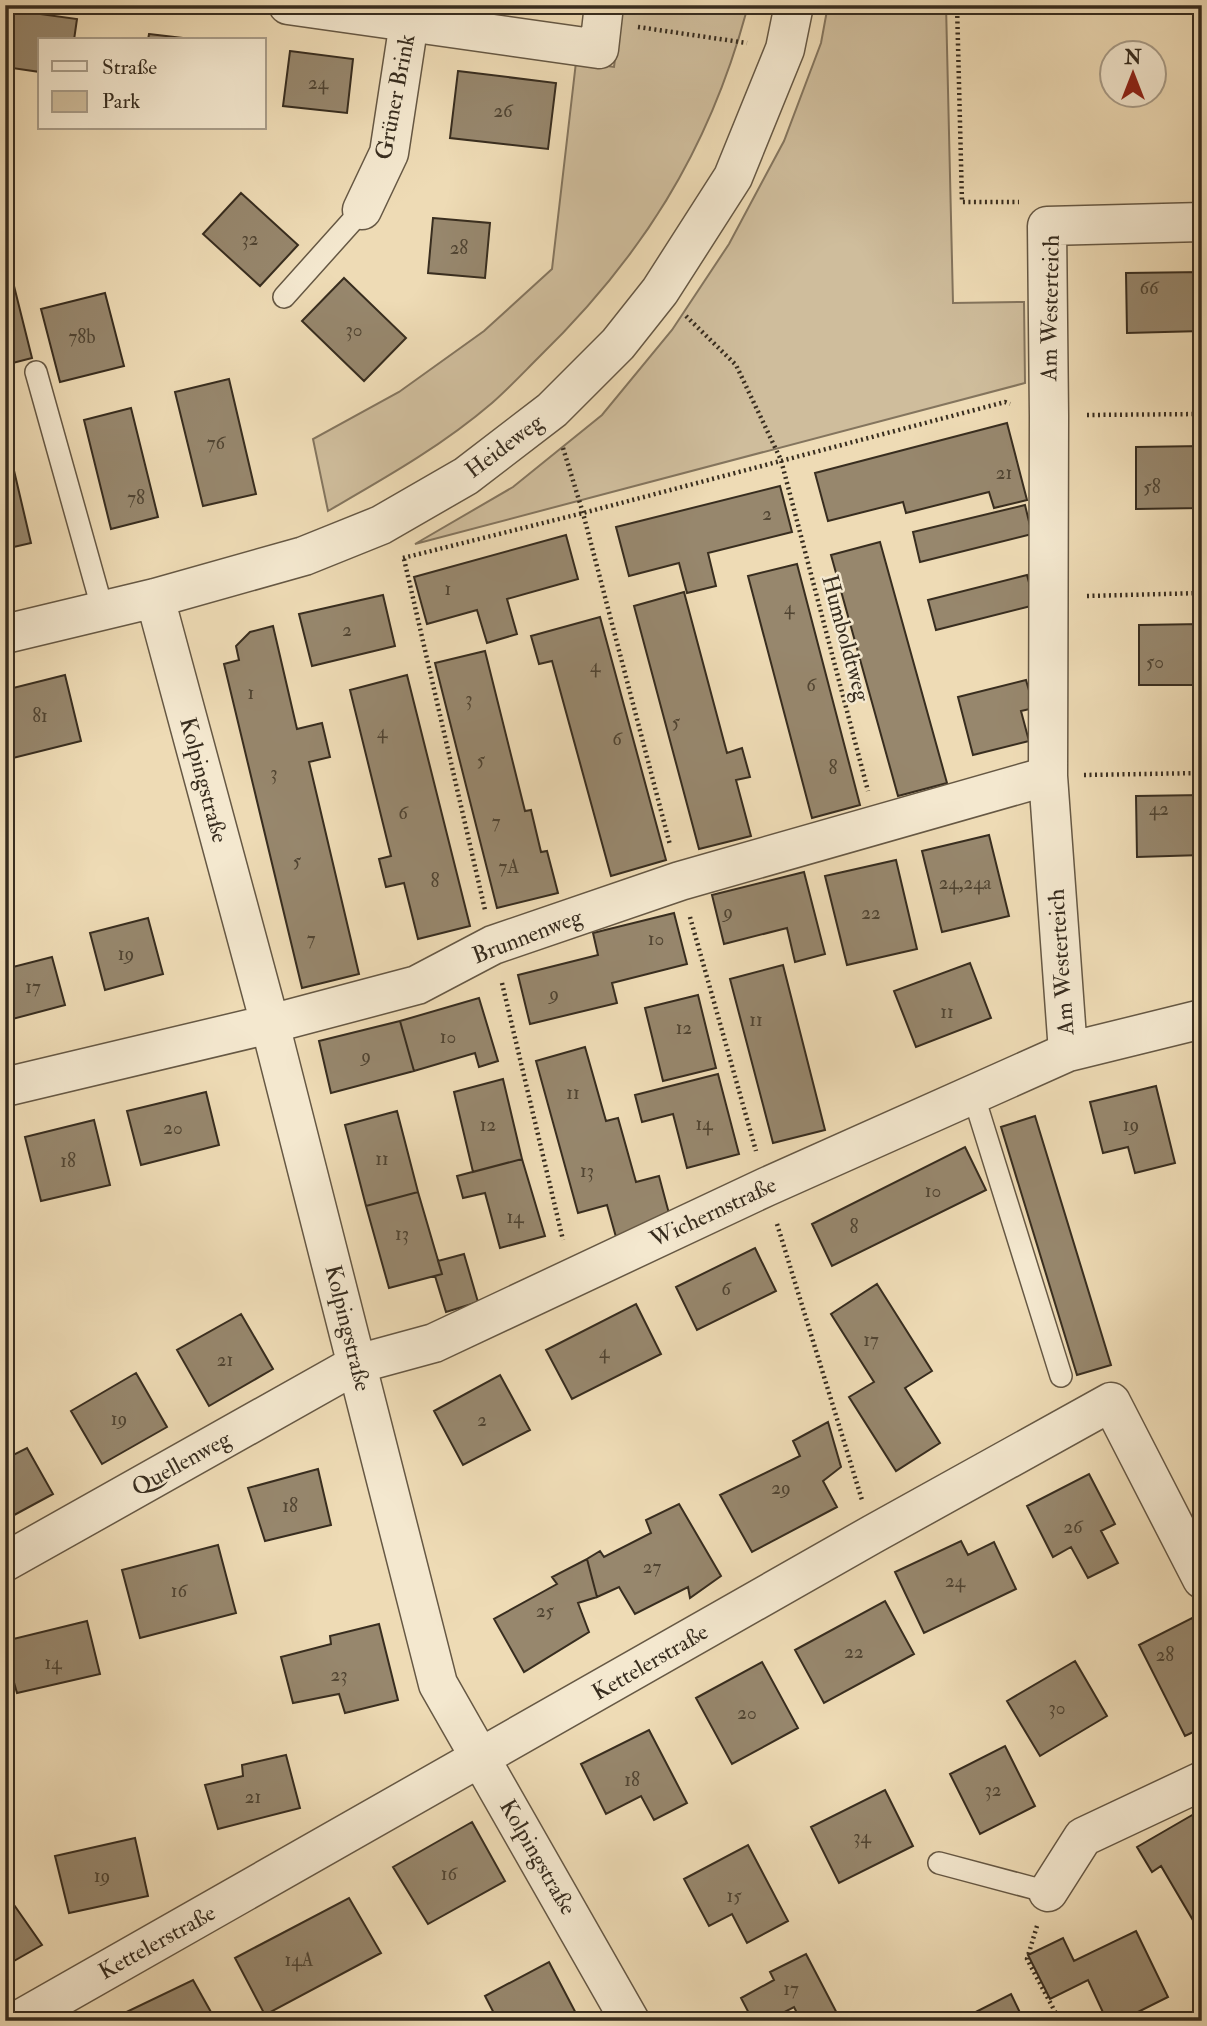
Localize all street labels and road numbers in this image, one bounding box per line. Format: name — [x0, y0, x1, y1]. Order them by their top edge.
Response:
street label: Grüner Brink — [369, 32, 421, 162]
street label: Am Westerteich — [1034, 235, 1066, 382]
street label: Heideweg — [459, 407, 549, 485]
street label: Humboldtweg — [815, 571, 877, 705]
street label: Kolpingstraße — [172, 714, 235, 847]
street label: Am Westerteich — [1041, 888, 1081, 1037]
street label: Brunnenweg — [468, 902, 587, 970]
street label: Wichernstraße — [644, 1170, 781, 1254]
street label: Kolpingstraße — [317, 1262, 378, 1395]
street label: Quellenweg — [126, 1424, 236, 1502]
street label: Kettelerstraße — [587, 1617, 714, 1707]
street label: Kolpingstraße — [492, 1794, 583, 1921]
street label: Kettelerstraße — [93, 1898, 221, 1986]

